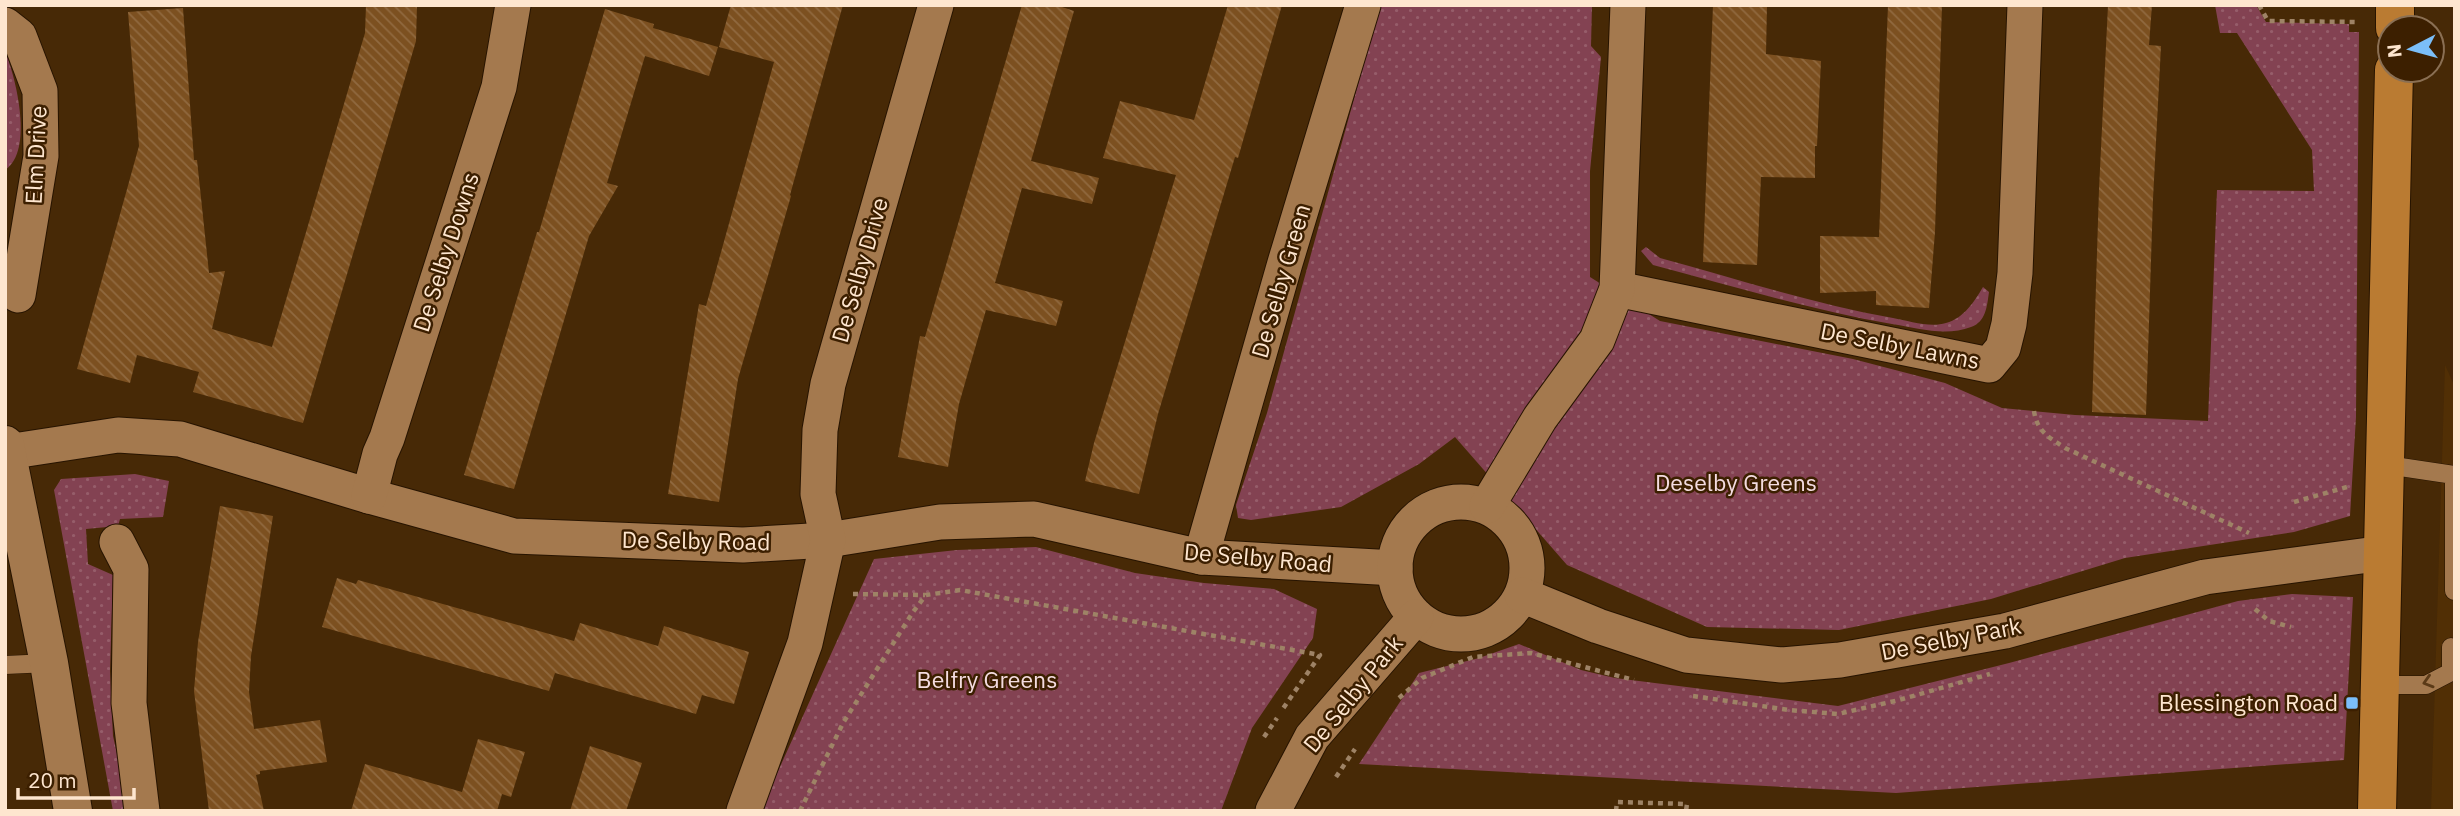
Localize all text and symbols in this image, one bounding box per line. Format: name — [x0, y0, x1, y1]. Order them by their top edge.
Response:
north arrow — [2376, 14, 2446, 84]
text: N — [2381, 43, 2407, 59]
street label: Elm Drive — [17, 105, 53, 205]
street label: De Selby Downs — [405, 168, 485, 335]
street label: De Selby Drive — [824, 194, 894, 346]
street label: De Selby Green — [1244, 200, 1316, 361]
street label: De Selby Lawns — [1818, 315, 1982, 375]
park label: Deselby Greens — [1655, 467, 1817, 497]
street label: De Selby Road — [621, 524, 771, 556]
street label: De Selby Road — [1183, 536, 1333, 578]
street label: De Selby Park — [1878, 610, 2024, 666]
street label: De Selby Park — [1296, 629, 1409, 758]
park label: Belfry Greens — [917, 664, 1057, 694]
one-way arrow — [2423, 673, 2435, 688]
place label: Blessington Road — [2159, 687, 2338, 717]
marker: Blessington Road — [2344, 695, 2360, 711]
scale bar — [18, 756, 133, 800]
text: 20 m — [28, 766, 77, 794]

